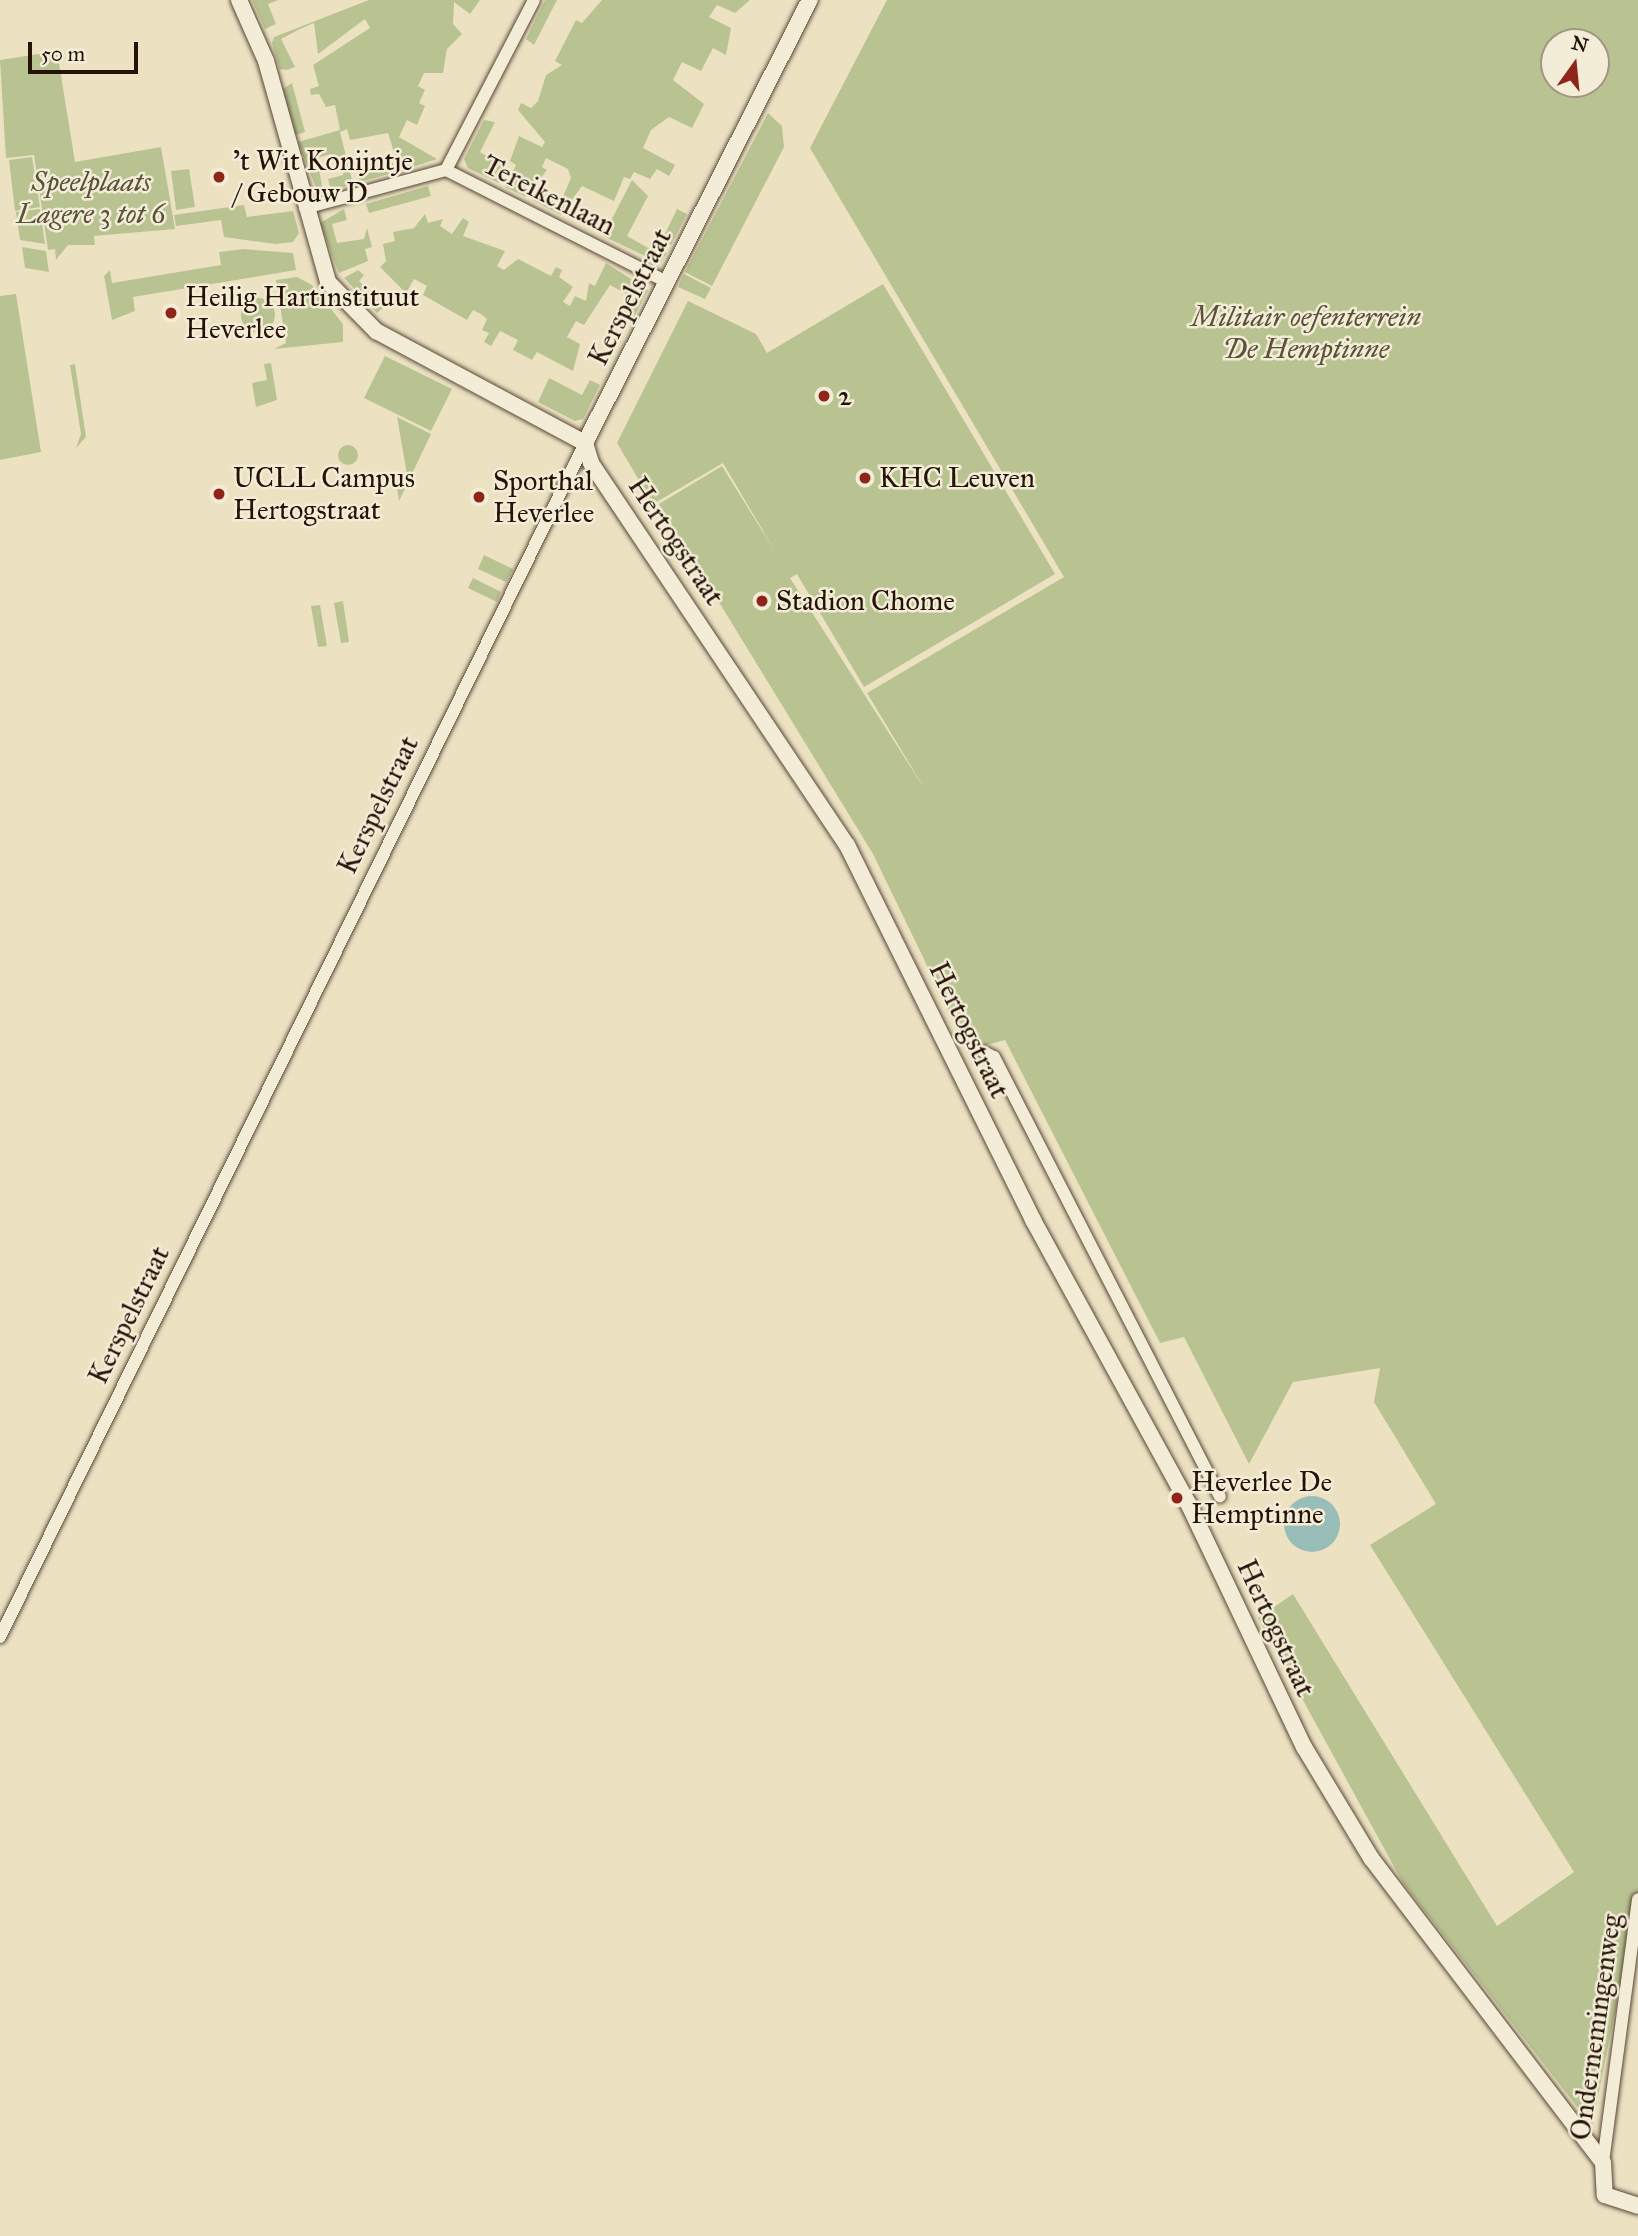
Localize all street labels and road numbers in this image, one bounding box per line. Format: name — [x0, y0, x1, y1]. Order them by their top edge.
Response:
street label: Tereikenlaan — [477, 147, 621, 243]
street label: Kerspelstraat — [581, 223, 679, 371]
street label: Hertogstraat — [621, 470, 731, 612]
street label: Kerspelstraat — [330, 731, 426, 879]
street label: Hertogstraat — [922, 956, 1016, 1104]
street label: Kerspelstraat — [81, 1241, 177, 1389]
street label: Hertogstraat — [1230, 1554, 1322, 1702]
street label: Ondernemingenweg — [1563, 1912, 1629, 2142]

